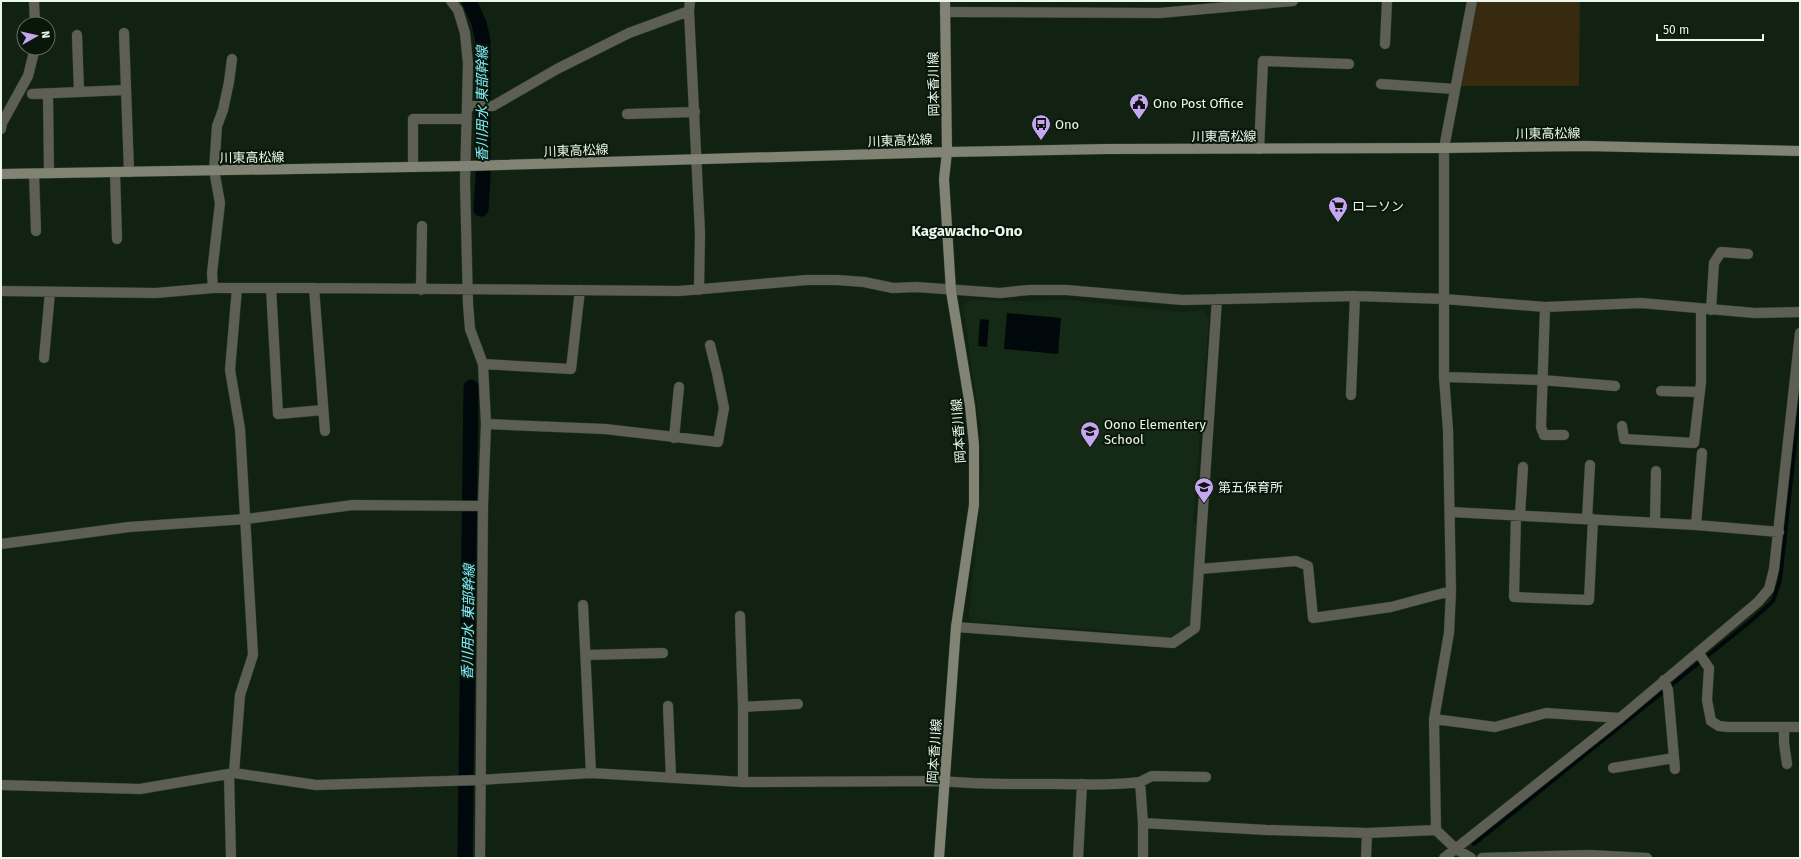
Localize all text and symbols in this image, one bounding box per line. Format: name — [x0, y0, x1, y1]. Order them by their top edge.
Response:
north arrow — [16, 16, 56, 56]
scale bar — [1657, 16, 1763, 42]
text: 50 m — [1663, 23, 1689, 37]
text: N — [38, 30, 52, 39]
water label: 香川用水 東部幹線 — [474, 44, 491, 162]
street label: 岡本香川線 — [925, 51, 942, 117]
public building icon: Ono Post Office — [1128, 92, 1150, 120]
place label: Ono Post Office — [1153, 96, 1243, 111]
bus stop icon: Ono — [1030, 113, 1052, 141]
place label: Ono — [1055, 117, 1079, 132]
street label: 川東高松線 — [1515, 125, 1581, 142]
street label: 川東高松線 — [1191, 129, 1257, 144]
street label: 川東高松線 — [867, 132, 933, 149]
street label: 川東高松線 — [543, 142, 609, 159]
street label: 川東高松線 — [219, 149, 285, 166]
supermarket icon: ローソン — [1327, 195, 1349, 223]
place label: ローソン — [1352, 199, 1404, 214]
district label: Kagawacho-Ono — [911, 222, 1023, 240]
street label: 岡本香川線 — [949, 398, 968, 464]
place label: Oono Elementery School — [1104, 417, 1206, 447]
school or university icon: Oono Elementery School — [1079, 420, 1101, 448]
school or university icon: 第五保育所 — [1193, 476, 1215, 504]
place label: 第五保育所 — [1218, 480, 1283, 495]
water label: 香川用水 東部幹線 — [459, 562, 478, 680]
street label: 岡本香川線 — [925, 718, 944, 784]

